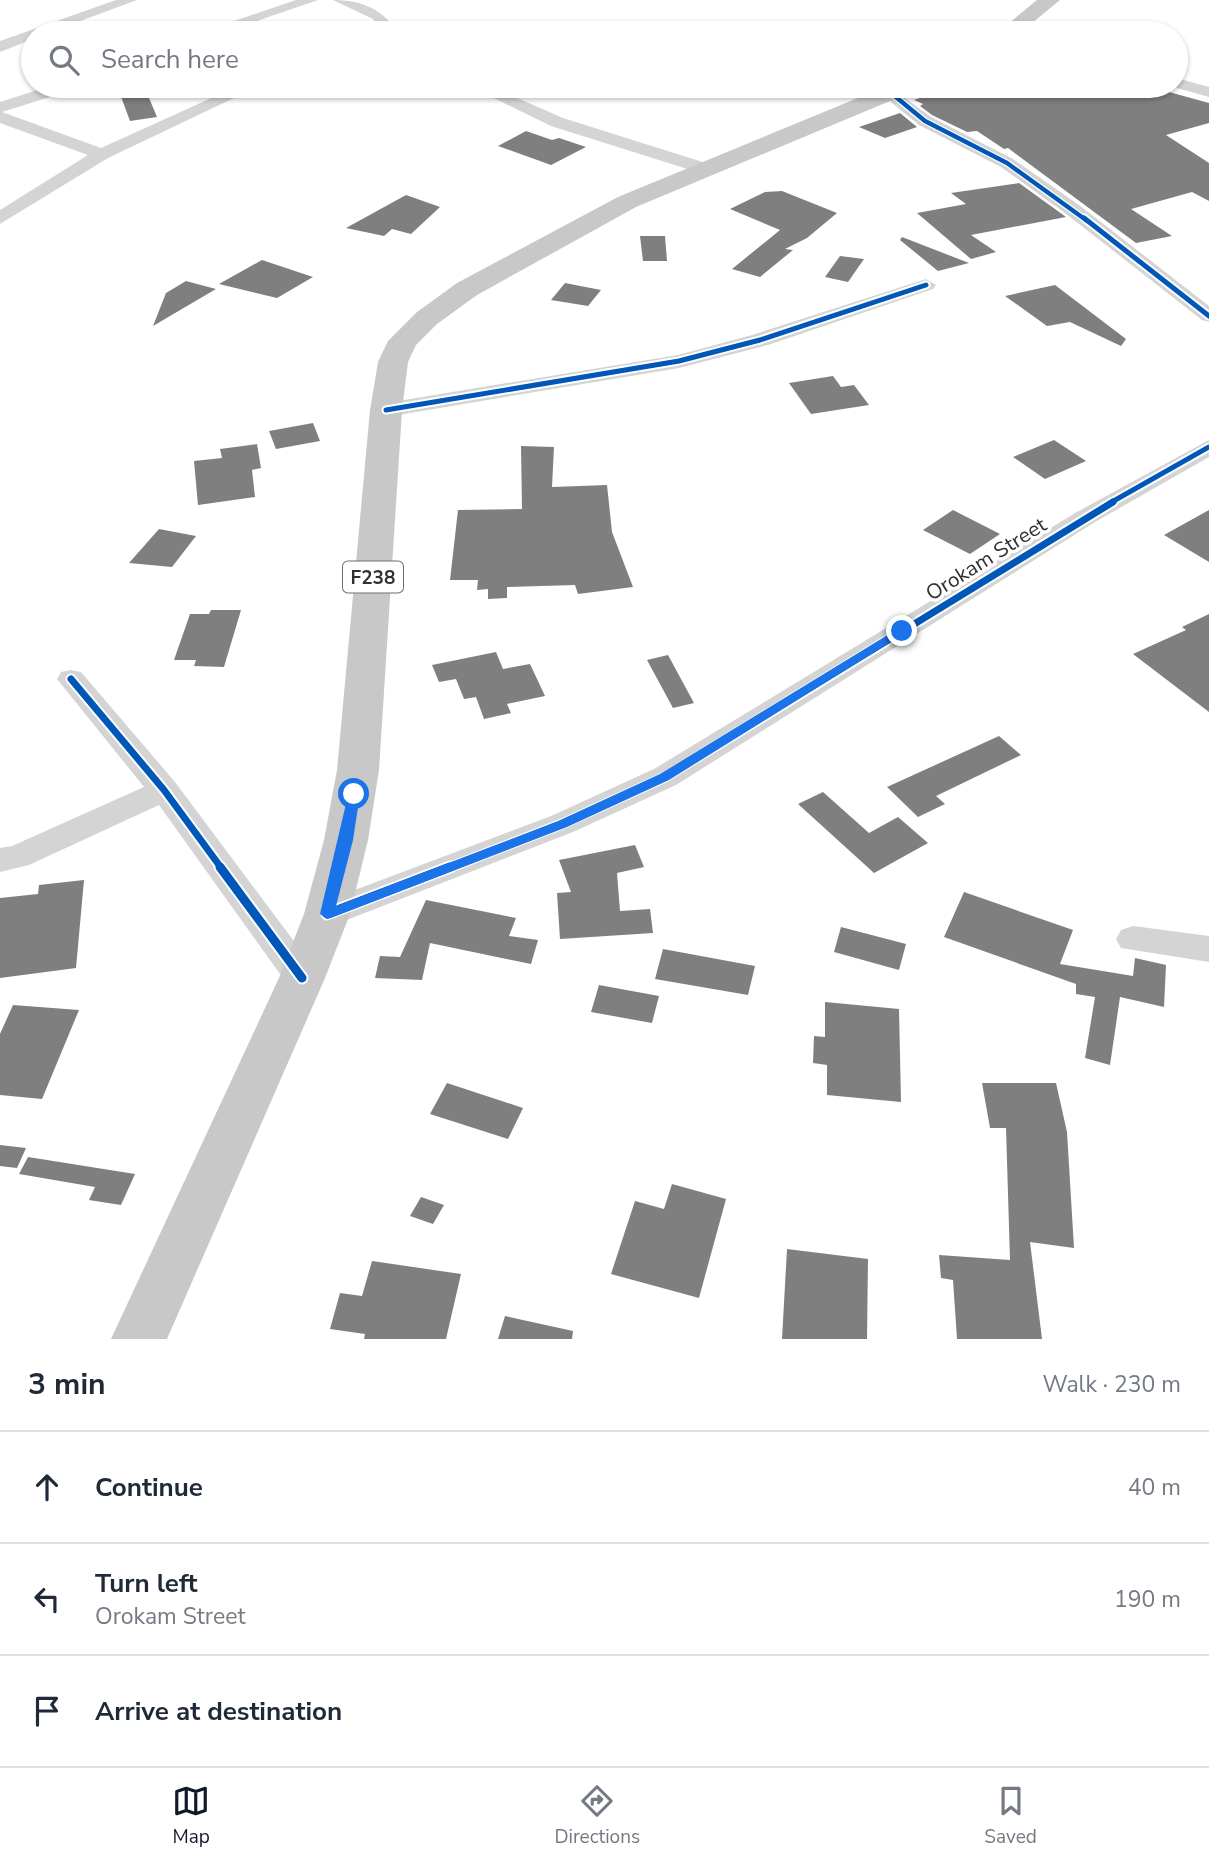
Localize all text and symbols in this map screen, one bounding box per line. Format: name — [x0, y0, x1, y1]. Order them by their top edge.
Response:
search box — [21, 21, 1188, 98]
icon: search — [45, 41, 83, 79]
text: Search here — [101, 42, 239, 77]
street label: Orokam Street — [920, 510, 1052, 607]
road number: F238 — [343, 562, 403, 592]
route end — [886, 615, 917, 646]
route start — [338, 778, 369, 809]
text: 3 min — [28, 1364, 106, 1405]
text: Walk · 230 m — [1042, 1369, 1181, 1400]
icon: ahead — [28, 1468, 66, 1506]
text: Continue — [95, 1470, 203, 1505]
text: 40 m — [1128, 1472, 1181, 1503]
text: Turn left — [95, 1566, 198, 1601]
icon: left — [28, 1580, 66, 1618]
text: 190 m — [1114, 1584, 1181, 1615]
text: Orokam Street — [95, 1601, 245, 1632]
icon: arrive — [28, 1692, 66, 1730]
text: Arrive at destination — [95, 1694, 342, 1729]
tab: Map — [172, 1782, 210, 1850]
tab: Directions — [554, 1782, 640, 1850]
tab: Saved — [984, 1782, 1037, 1850]

